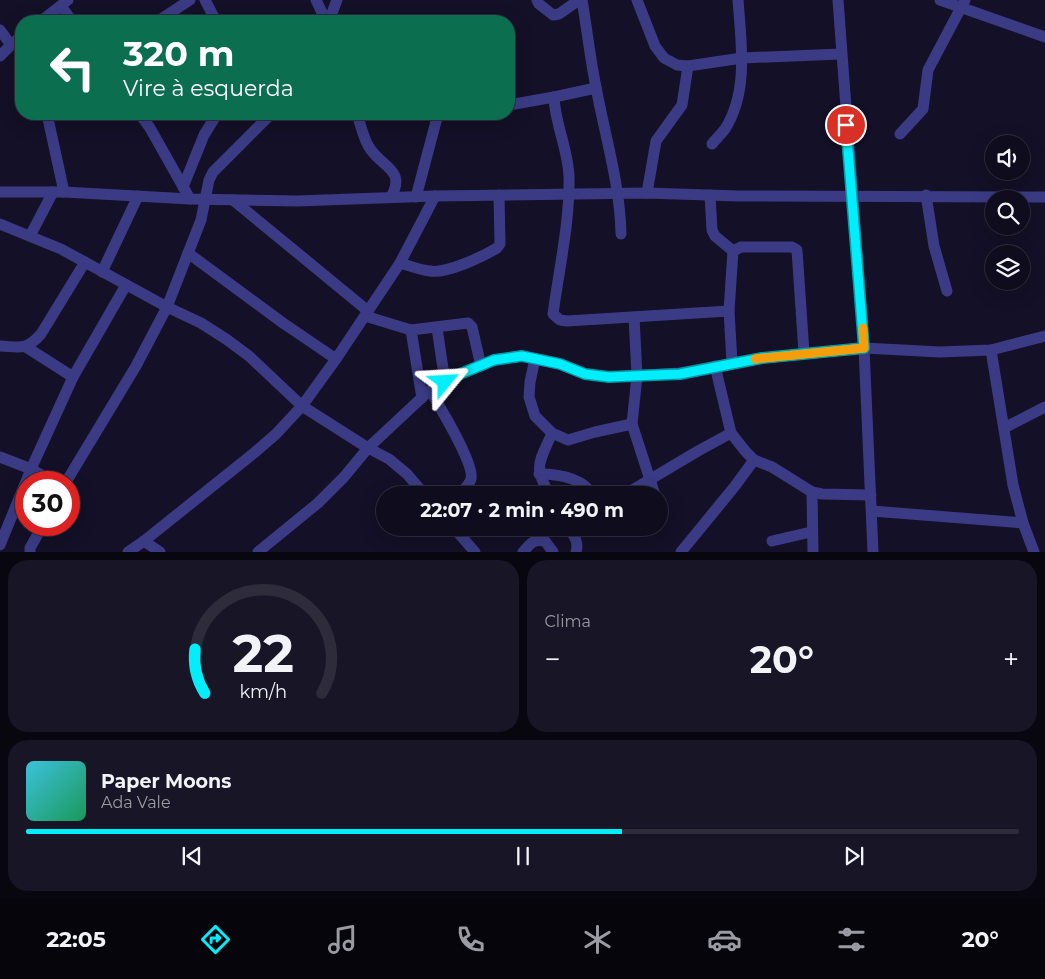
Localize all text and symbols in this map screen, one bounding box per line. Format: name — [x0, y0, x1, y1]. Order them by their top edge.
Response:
text: 320 m — [123, 32, 235, 75]
icon: left — [40, 35, 105, 100]
text: Vire à esquerda — [123, 75, 294, 102]
pin — [825, 104, 867, 146]
icon: arrive — [832, 111, 860, 139]
map controls — [985, 135, 1030, 290]
button: sound — [985, 135, 1030, 180]
button: search — [985, 190, 1030, 235]
button: layers — [985, 245, 1030, 290]
position arrow — [418, 355, 470, 407]
speed limit sign: 30 — [15, 471, 80, 536]
text: 22:07 · 2 min · 490 m — [420, 499, 624, 522]
text: Clima — [545, 612, 591, 631]
text: 22 — [233, 622, 294, 685]
text: 20° — [750, 636, 814, 683]
text: − — [545, 642, 561, 676]
text: + — [1003, 642, 1019, 676]
text: km/h — [239, 681, 287, 702]
text: Paper Moons — [101, 770, 231, 793]
text: Ada Vale — [101, 793, 171, 812]
icon: previous — [178, 842, 206, 870]
icon: pause — [509, 842, 537, 870]
icon: next — [840, 842, 868, 870]
icon: directions — [198, 922, 233, 957]
icon: music — [325, 922, 360, 957]
icon: phone — [453, 922, 488, 957]
icon: climate — [580, 922, 615, 957]
icon: car — [707, 922, 742, 957]
icon: filters — [834, 922, 869, 957]
text: 22:05 — [46, 926, 106, 953]
text: 20° — [962, 926, 999, 953]

